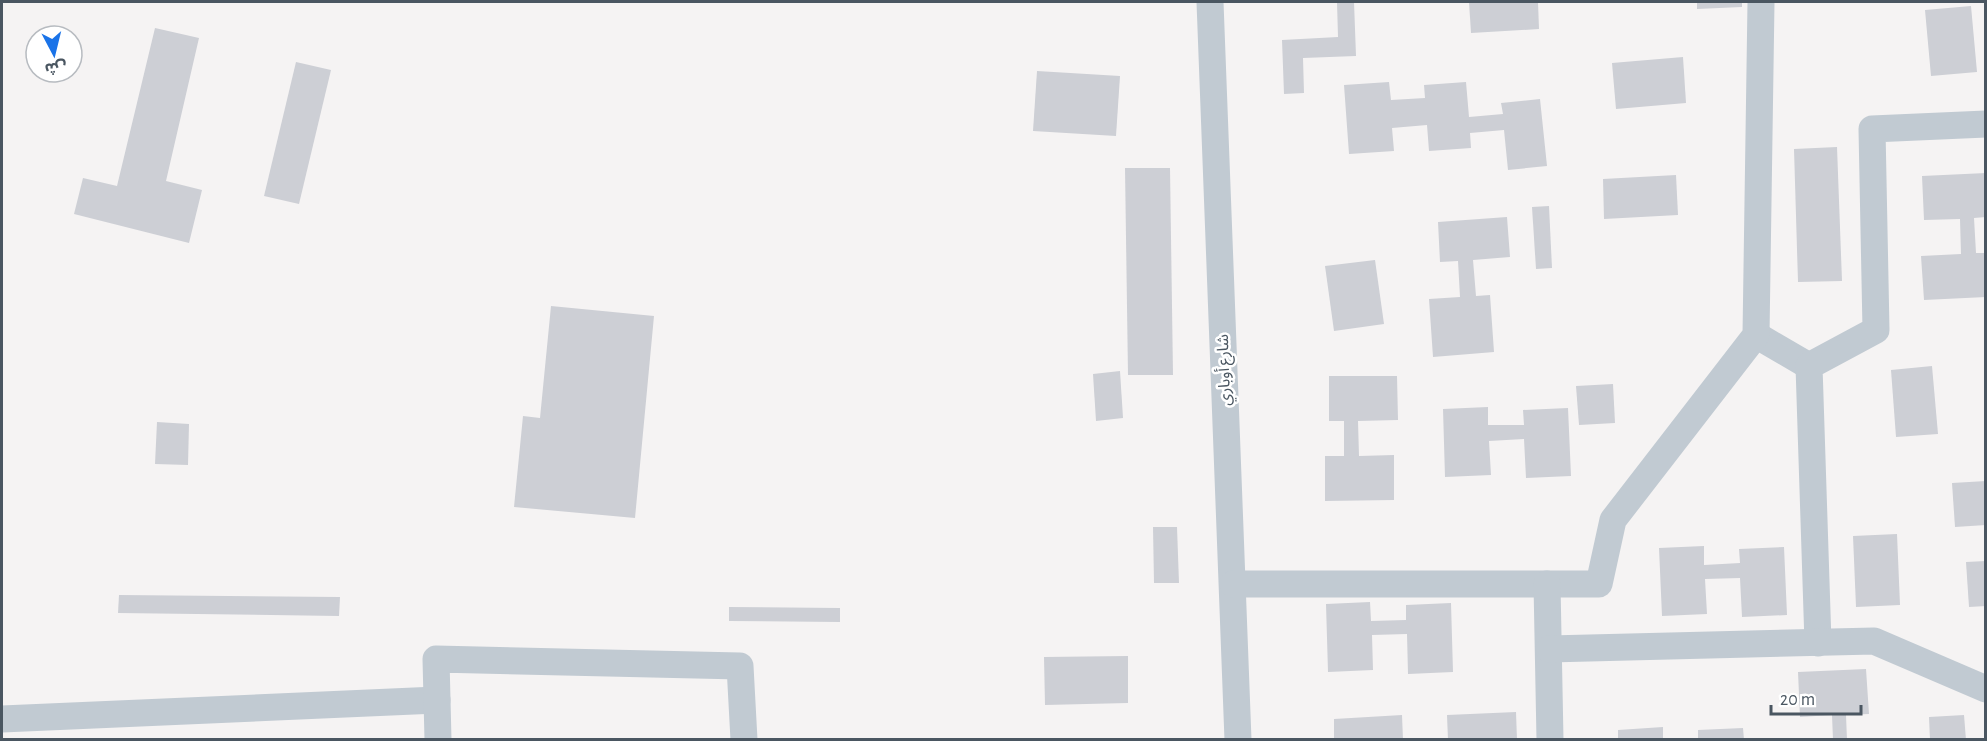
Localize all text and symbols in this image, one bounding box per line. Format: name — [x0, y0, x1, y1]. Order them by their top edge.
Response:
north arrow — [24, 24, 84, 84]
text: ش — [44, 58, 68, 77]
street label: شارع أوباري — [1213, 334, 1237, 406]
scale bar — [1771, 678, 1861, 716]
text: 20 m — [1780, 691, 1815, 709]

